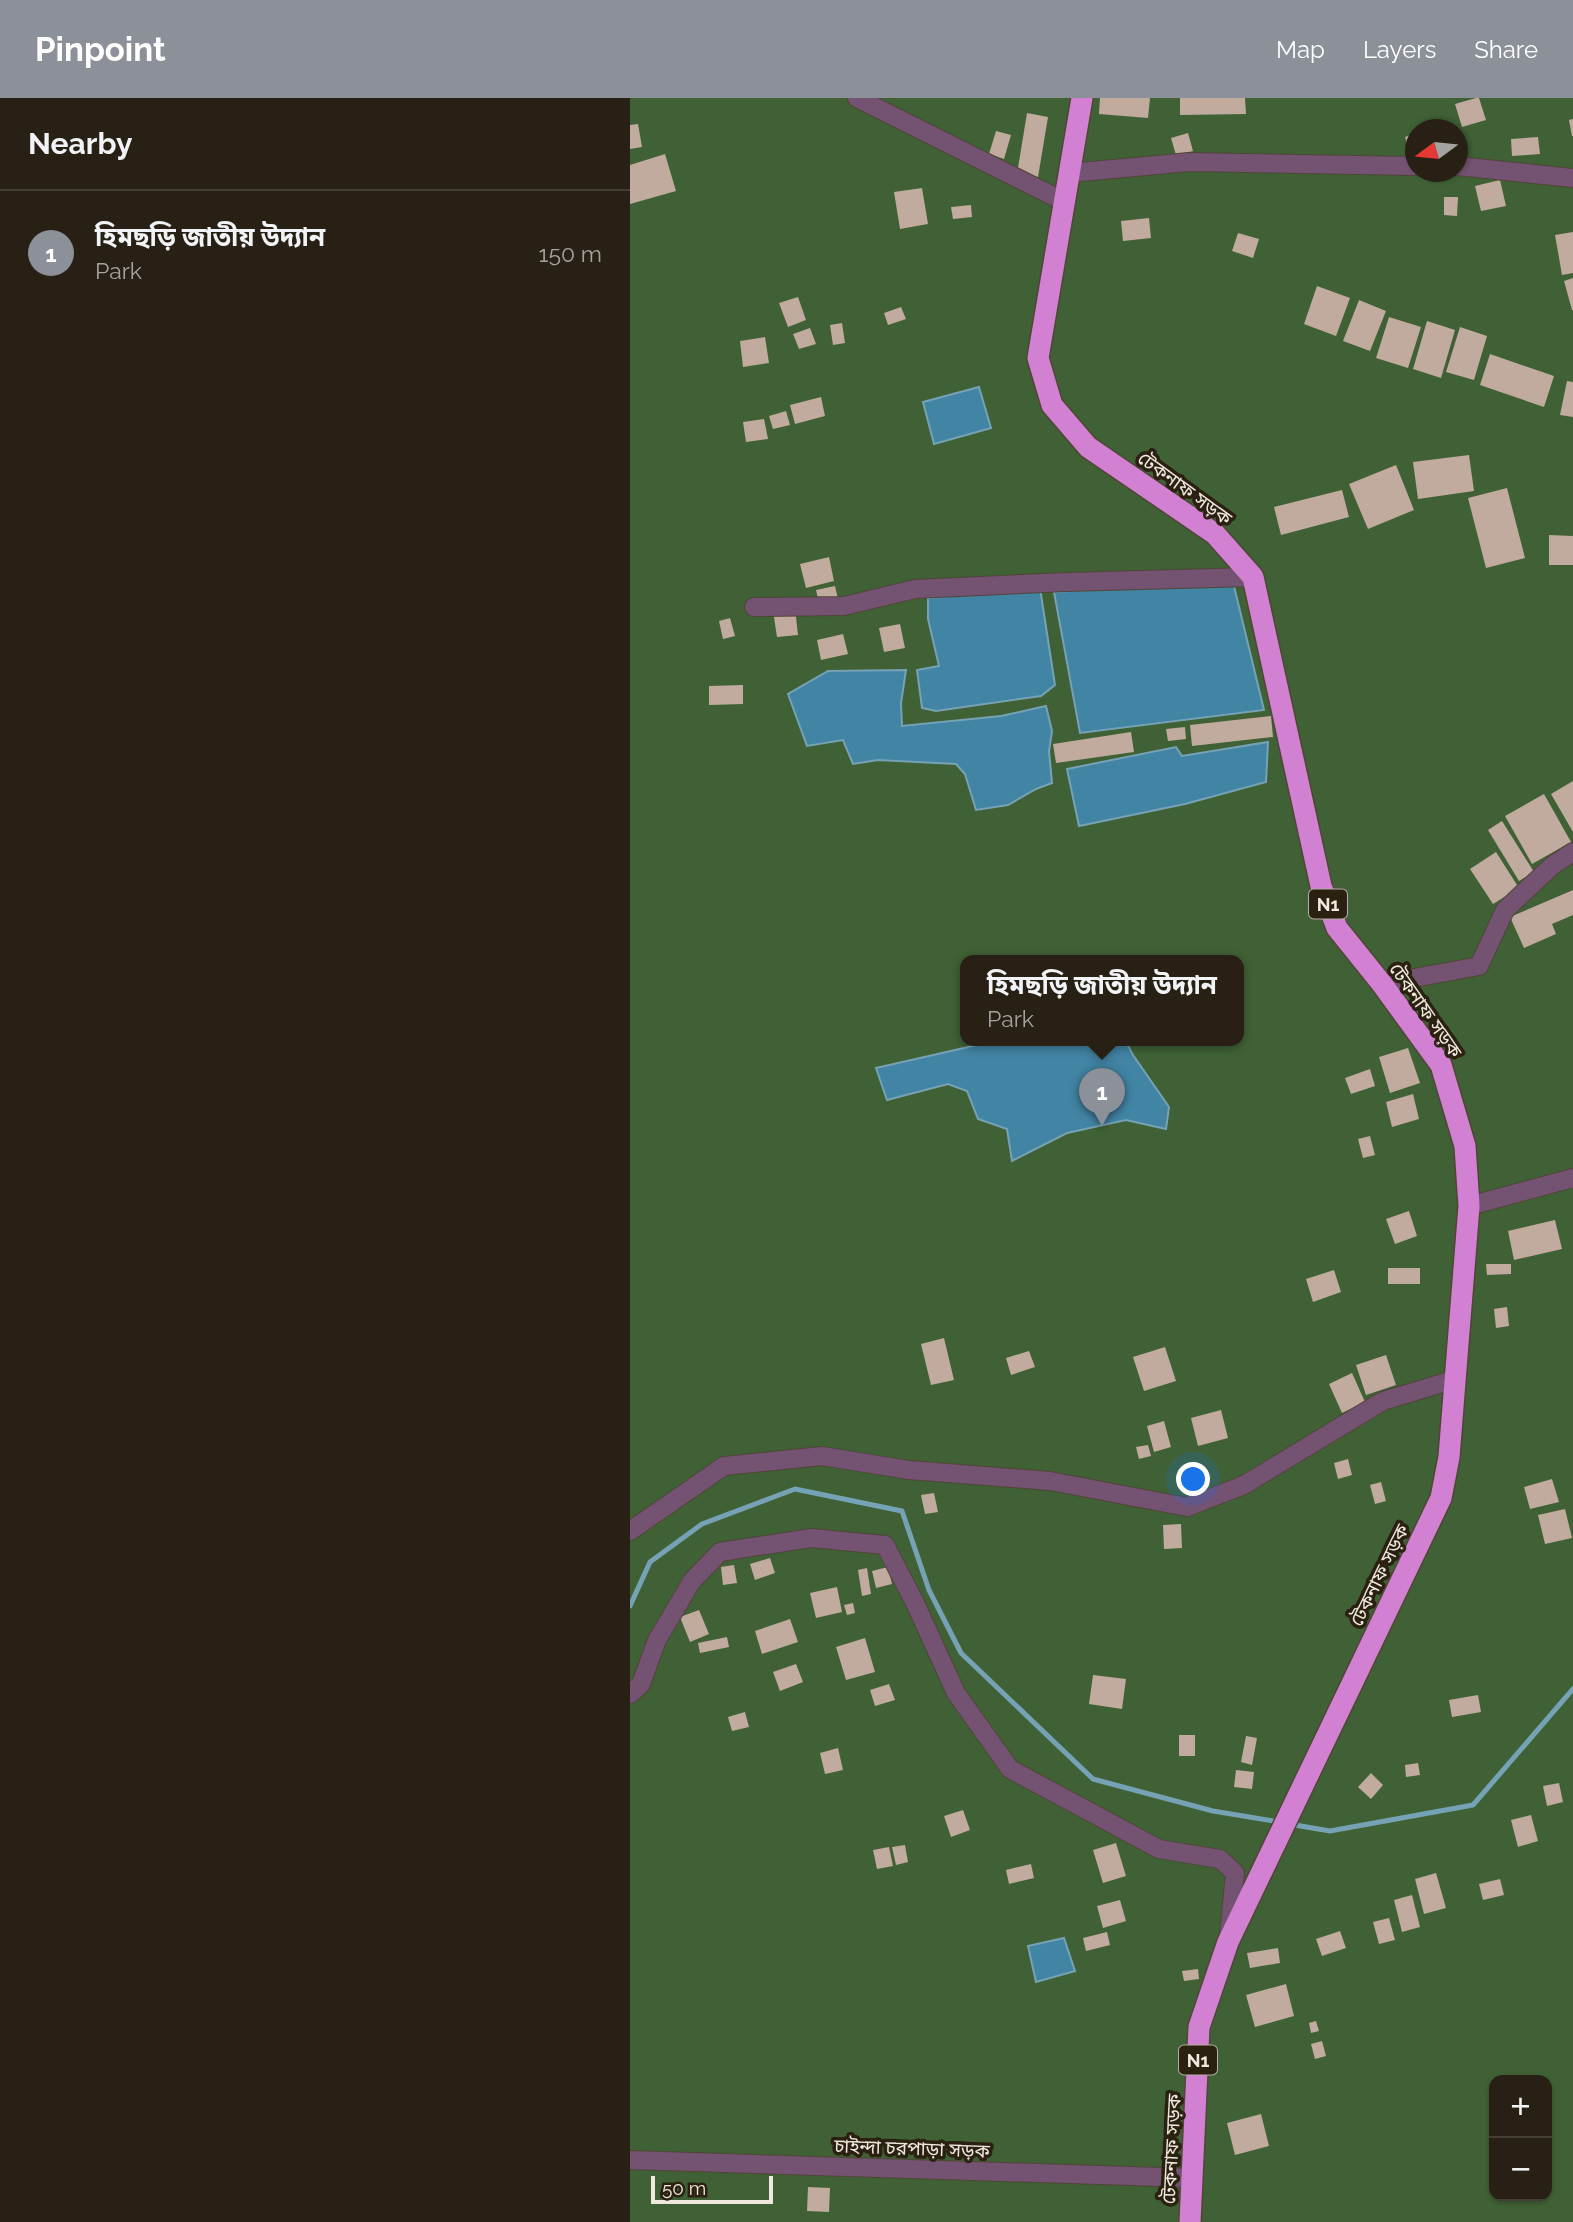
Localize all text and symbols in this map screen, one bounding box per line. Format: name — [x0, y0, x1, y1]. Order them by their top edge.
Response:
text: Pinpoint — [35, 30, 166, 69]
text: Map — [1276, 35, 1325, 64]
text: Layers — [1363, 35, 1436, 64]
text: Share — [1474, 35, 1538, 64]
north arrow — [1405, 119, 1468, 182]
text: Nearby — [28, 126, 132, 161]
text: হিমছড়ি জাতীয় উদ্যান — [95, 222, 325, 252]
text: 1 — [45, 240, 57, 267]
text: 150 m — [539, 240, 602, 267]
text: Park — [95, 257, 142, 284]
street label: টেকনাফ সড়ক — [1134, 447, 1237, 530]
road number: N1 — [1309, 890, 1347, 918]
popup — [960, 955, 1244, 1046]
street label: টেকনাফ সড়ক — [1385, 958, 1467, 1062]
text: হিমছড়ি জাতীয় উদ্যান — [987, 970, 1217, 1000]
text: Park — [987, 1005, 1034, 1032]
pin: 1 — [1079, 1068, 1125, 1126]
your location — [1176, 1462, 1210, 1496]
street label: টেকনাফ সড়ক — [1345, 1520, 1413, 1629]
road number: N1 — [1179, 2046, 1217, 2074]
map controls — [1489, 2075, 1552, 2201]
button: + — [1489, 2075, 1552, 2138]
street label: টেকনাফ সড়ক — [1157, 2093, 1185, 2205]
street label: চাইন্দা চরপাড়া সড়ক — [833, 2134, 991, 2162]
button: − — [1489, 2138, 1552, 2201]
scale bar — [651, 2173, 774, 2205]
text: 50 m — [662, 2177, 706, 2199]

